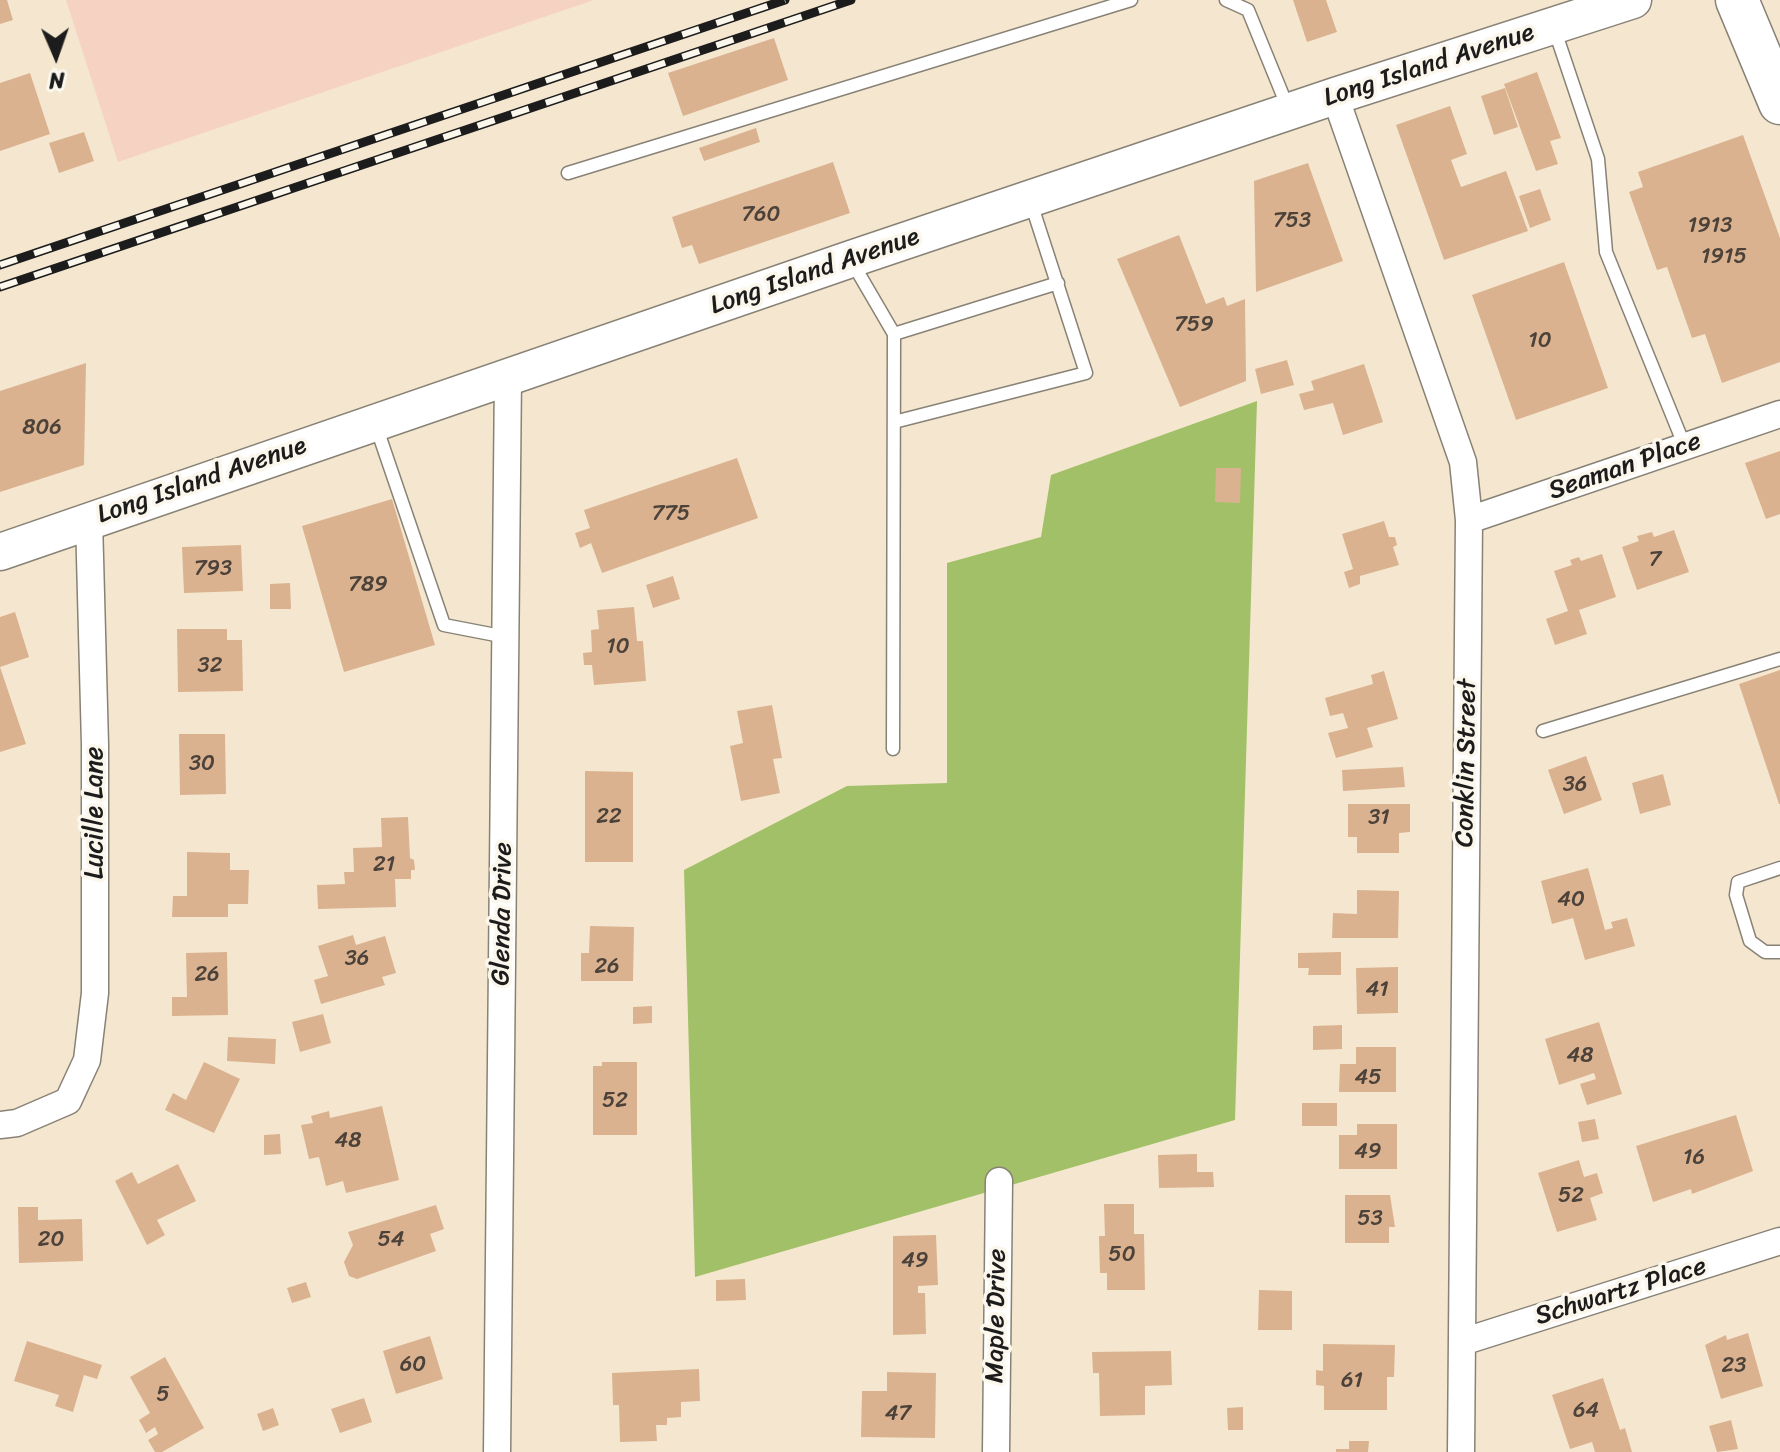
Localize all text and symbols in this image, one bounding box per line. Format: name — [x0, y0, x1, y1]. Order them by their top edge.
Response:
north arrow — [16, 16, 96, 96]
street label: Long Island Avenue — [1320, 17, 1538, 115]
text: N — [49, 61, 65, 100]
house number: 760 — [742, 202, 780, 228]
house number: 753 — [1273, 208, 1311, 234]
house number: 1913 — [1688, 213, 1732, 239]
street label: Long Island Avenue — [706, 222, 924, 322]
house number: 1915 — [1701, 244, 1747, 270]
house number: 759 — [1174, 312, 1214, 338]
house number: 10 — [1528, 328, 1552, 354]
house number: 806 — [22, 415, 62, 441]
street label: Seaman Place — [1545, 426, 1705, 508]
street label: Long Island Avenue — [93, 431, 311, 531]
house number: 775 — [652, 501, 690, 527]
house number: 7 — [1649, 547, 1661, 573]
house number: 793 — [194, 556, 232, 582]
house number: 789 — [348, 572, 388, 598]
house number: 10 — [606, 634, 630, 660]
house number: 32 — [198, 653, 222, 679]
street label: Conklin Street — [1450, 679, 1484, 847]
street label: Lucille Lane — [79, 747, 111, 879]
house number: 30 — [189, 751, 215, 777]
house number: 36 — [1563, 772, 1587, 798]
house number: 22 — [596, 804, 622, 830]
house number: 31 — [1368, 805, 1390, 831]
street label: Glenda Drive — [486, 842, 520, 986]
house number: 21 — [373, 852, 395, 878]
house number: 40 — [1557, 887, 1585, 913]
house number: 36 — [345, 946, 369, 972]
house number: 26 — [594, 954, 620, 980]
house number: 26 — [194, 962, 220, 988]
house number: 41 — [1365, 977, 1389, 1003]
house number: 48 — [1566, 1043, 1594, 1069]
house number: 45 — [1354, 1065, 1382, 1091]
house number: 52 — [602, 1088, 628, 1114]
house number: 48 — [334, 1128, 362, 1154]
house number: 49 — [1354, 1139, 1382, 1165]
house number: 16 — [1683, 1145, 1705, 1171]
house number: 52 — [1558, 1183, 1584, 1209]
house number: 53 — [1357, 1206, 1383, 1232]
house number: 20 — [38, 1227, 64, 1253]
house number: 54 — [377, 1227, 405, 1253]
house number: 50 — [1108, 1242, 1136, 1268]
house number: 49 — [901, 1248, 929, 1274]
street label: Maple Drive — [980, 1249, 1014, 1383]
street label: Schwartz Place — [1531, 1251, 1711, 1333]
house number: 60 — [400, 1352, 426, 1378]
house number: 23 — [1722, 1353, 1746, 1379]
house number: 61 — [1341, 1368, 1363, 1394]
house number: 5 — [156, 1382, 170, 1408]
house number: 64 — [1573, 1398, 1599, 1424]
house number: 47 — [885, 1401, 911, 1427]

